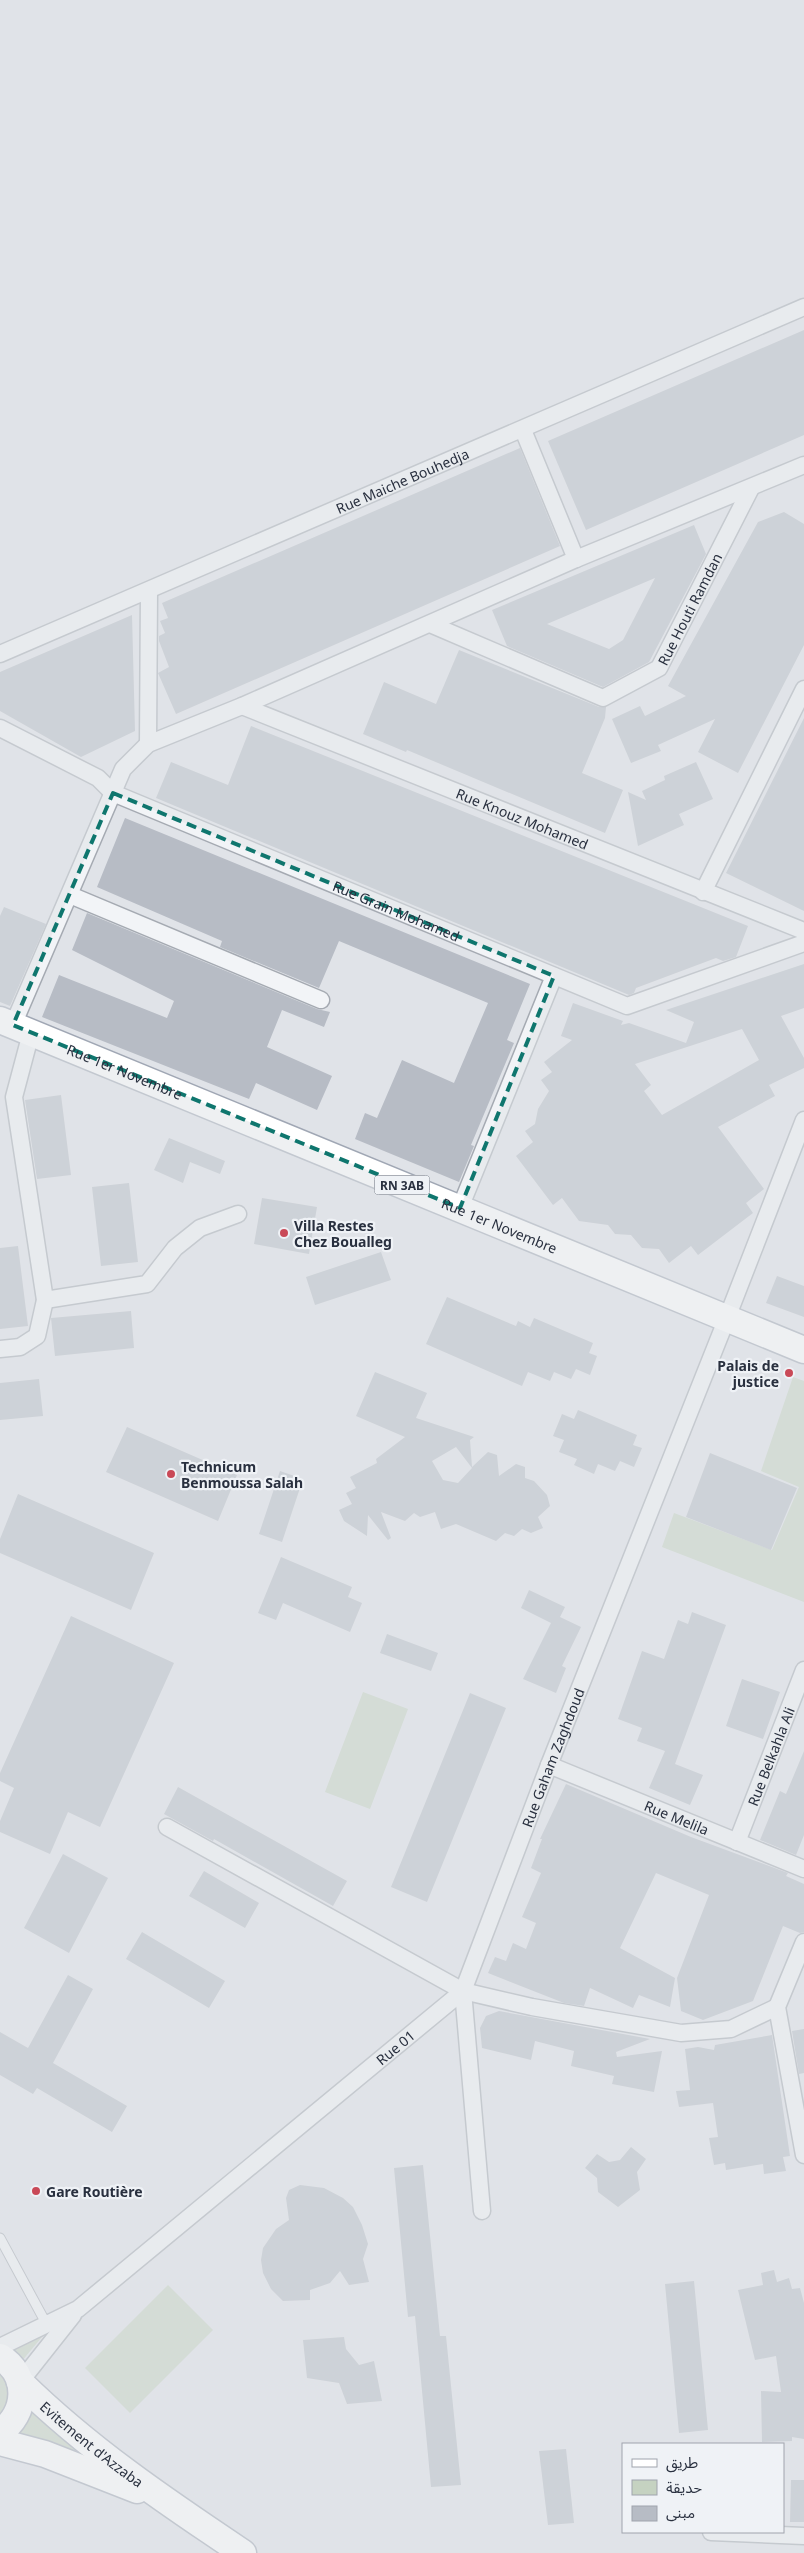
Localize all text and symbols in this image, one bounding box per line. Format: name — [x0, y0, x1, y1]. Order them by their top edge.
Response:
street label: Rue Maiche Bouhedja — [333, 443, 472, 517]
street label: Rue Houti Ramdan — [653, 550, 726, 668]
street label: Rue Knouz Mohamed — [453, 783, 591, 853]
street label: Rue Grain Mohamed — [330, 876, 463, 945]
street label: Rue 1er Novembre — [64, 1039, 186, 1103]
road number: RN 3AB — [374, 1176, 430, 1194]
street label: Rue 1er Novembre — [439, 1193, 560, 1257]
place label: Villa Restes Chez Boualleg — [294, 1216, 392, 1251]
marker: Villa Restes Chez Boualleg — [278, 1227, 290, 1239]
place label: Palais de justice — [717, 1356, 779, 1391]
marker: Palais de justice — [783, 1367, 795, 1379]
place label: Technicum Benmoussa Salah — [181, 1457, 303, 1492]
marker: Technicum Benmoussa Salah — [165, 1468, 177, 1480]
street label: Rue Gaham Zaghdoud — [517, 1685, 588, 1830]
street label: Rue Belkahla Ali — [743, 1704, 798, 1809]
street label: Rue Melila — [642, 1795, 712, 1839]
street label: Rue 01 — [372, 2025, 418, 2069]
place label: Gare Routière — [46, 2182, 143, 2201]
marker: Gare Routière — [30, 2185, 42, 2197]
street label: Evitement d'Azzaba — [36, 2397, 147, 2491]
legend — [622, 2443, 784, 2533]
text: طريق — [666, 2452, 698, 2473]
text: حديقة — [666, 2477, 702, 2497]
text: مبنى — [666, 2502, 695, 2522]

